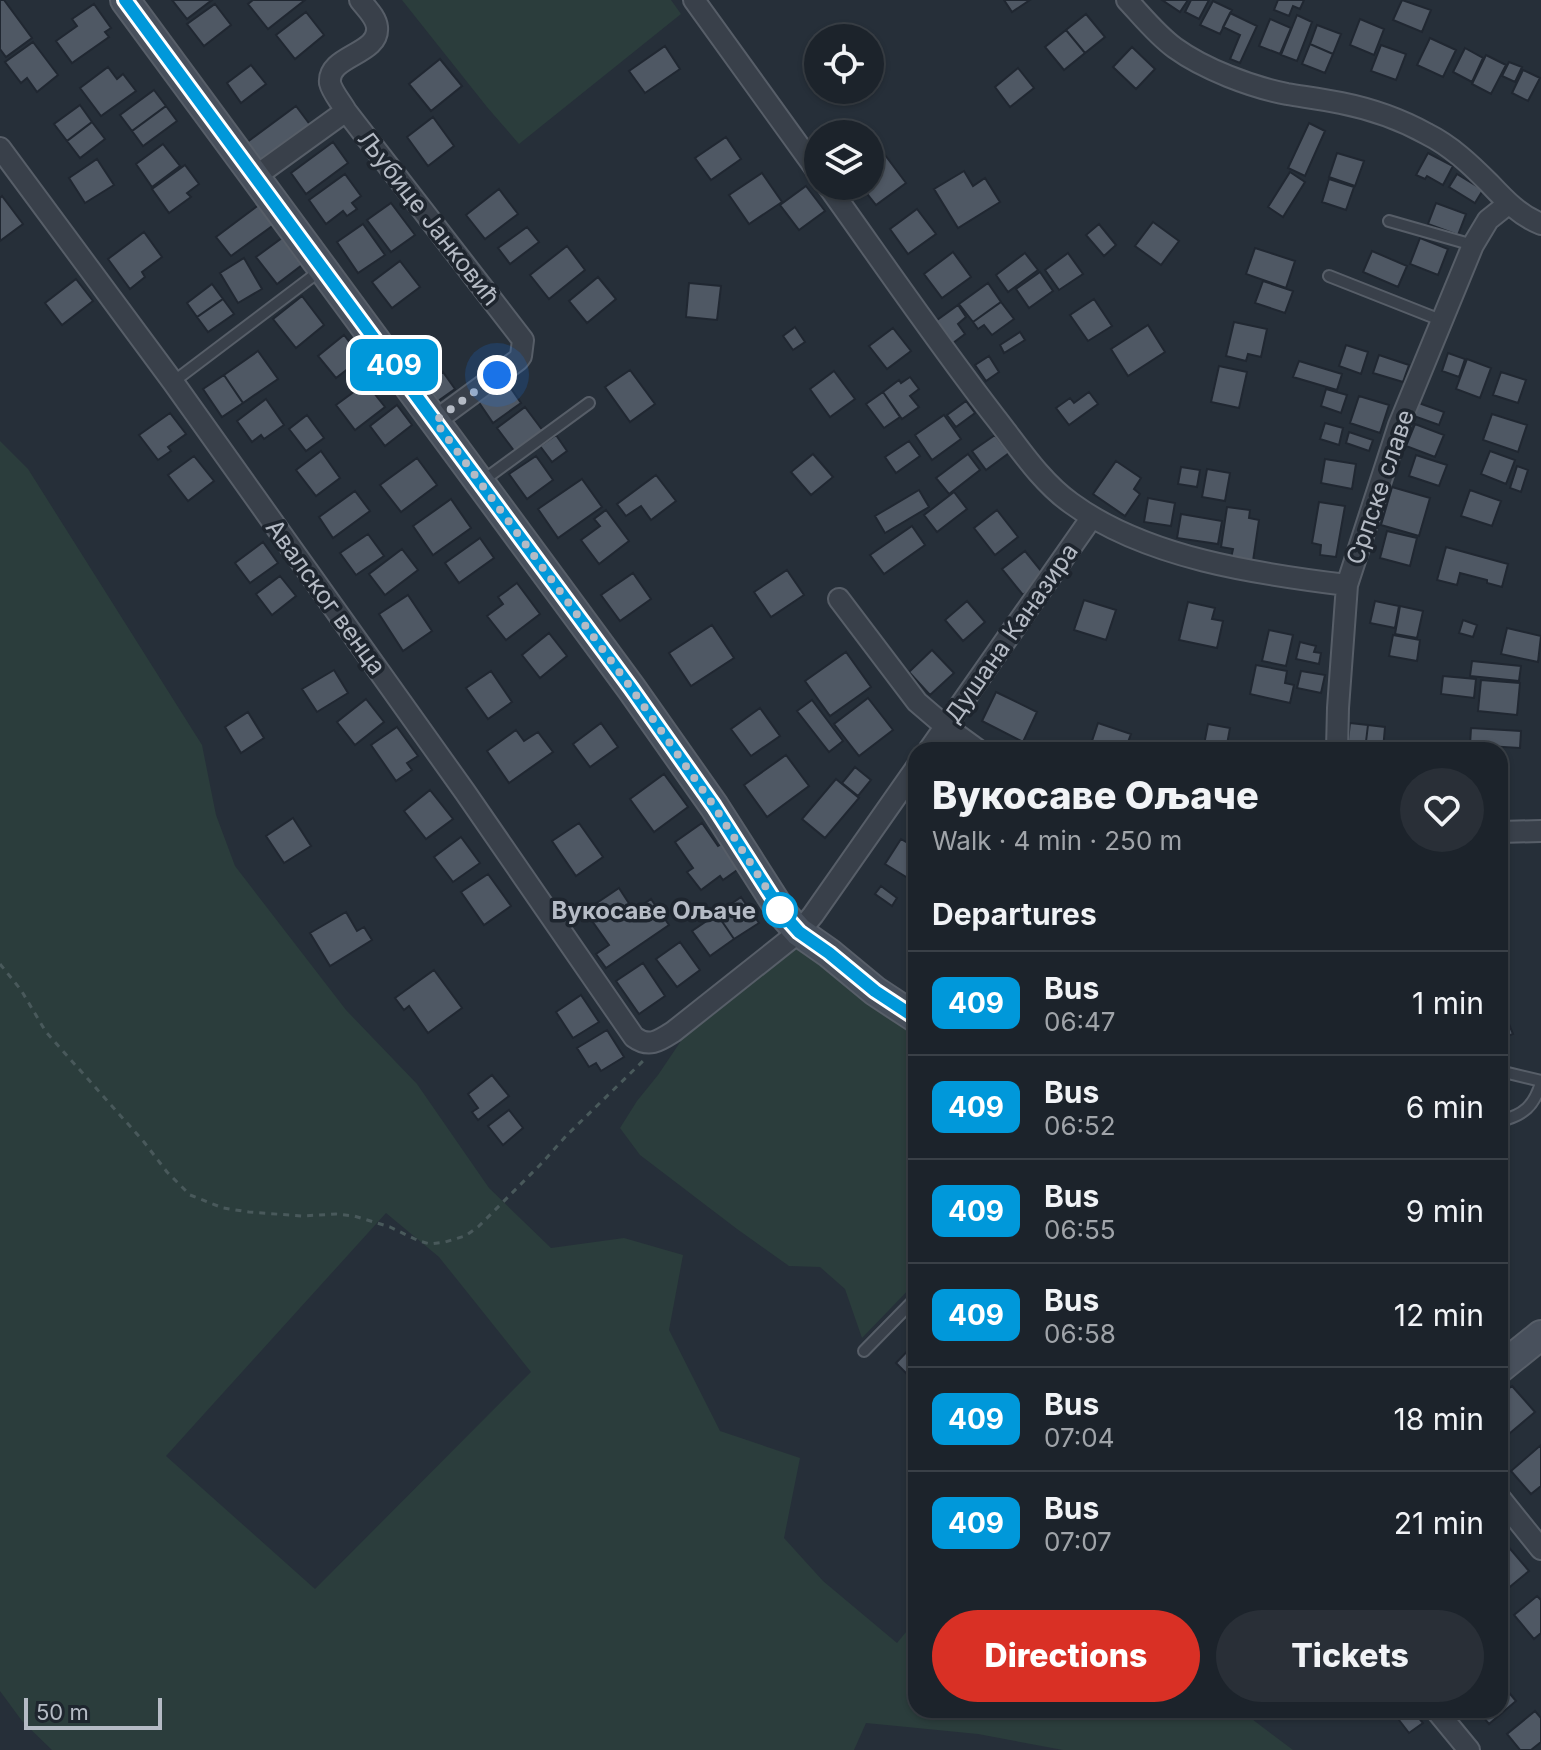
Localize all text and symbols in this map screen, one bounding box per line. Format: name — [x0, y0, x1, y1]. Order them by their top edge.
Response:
map controls — [804, 24, 884, 200]
button: locate — [804, 24, 884, 104]
button: layers — [804, 120, 884, 200]
street label: Љубице Јанковић — [352, 125, 506, 311]
line badge: 409 — [348, 339, 440, 391]
text: 409 — [366, 348, 422, 382]
your location — [477, 355, 517, 395]
street label: Српске славе — [1340, 406, 1420, 568]
street label: Авалског венца — [260, 514, 392, 680]
street label: Душана Каназира — [938, 538, 1084, 728]
button: heart — [1400, 768, 1484, 852]
text: Вукосаве Ољаче — [932, 772, 1259, 818]
text: Walk · 4 min · 250 m — [932, 825, 1182, 856]
marker: Вукосаве Ољаче — [763, 893, 797, 927]
place label: Вукосаве Ољаче — [552, 896, 756, 925]
text: Departures — [932, 896, 1097, 932]
text: Bus — [1044, 970, 1099, 1006]
text: 1 min — [1412, 985, 1484, 1021]
text: 409 — [948, 986, 1004, 1020]
text: 06:47 — [1044, 1006, 1116, 1037]
text: Bus — [1044, 1074, 1099, 1110]
text: 6 min — [1406, 1089, 1484, 1125]
text: 409 — [948, 1090, 1004, 1124]
text: 06:52 — [1044, 1110, 1116, 1141]
text: Bus — [1044, 1178, 1099, 1214]
text: 9 min — [1406, 1193, 1484, 1229]
text: 409 — [948, 1194, 1004, 1228]
text: 06:55 — [1044, 1214, 1116, 1245]
text: Bus — [1044, 1282, 1099, 1318]
text: 12 min — [1394, 1297, 1484, 1333]
text: 409 — [948, 1298, 1004, 1332]
text: 06:58 — [1044, 1318, 1116, 1349]
text: Bus — [1044, 1386, 1099, 1422]
text: 18 min — [1394, 1401, 1484, 1437]
text: 409 — [948, 1402, 1004, 1436]
text: 07:04 — [1044, 1422, 1114, 1453]
text: Bus — [1044, 1490, 1099, 1526]
text: 21 min — [1394, 1505, 1484, 1541]
text: 409 — [948, 1506, 1004, 1540]
text: 07:07 — [1044, 1526, 1112, 1557]
button: Directions — [932, 1610, 1200, 1702]
button: Tickets — [1216, 1610, 1484, 1702]
scale bar — [24, 1694, 162, 1730]
text: 50 m — [36, 1699, 89, 1725]

